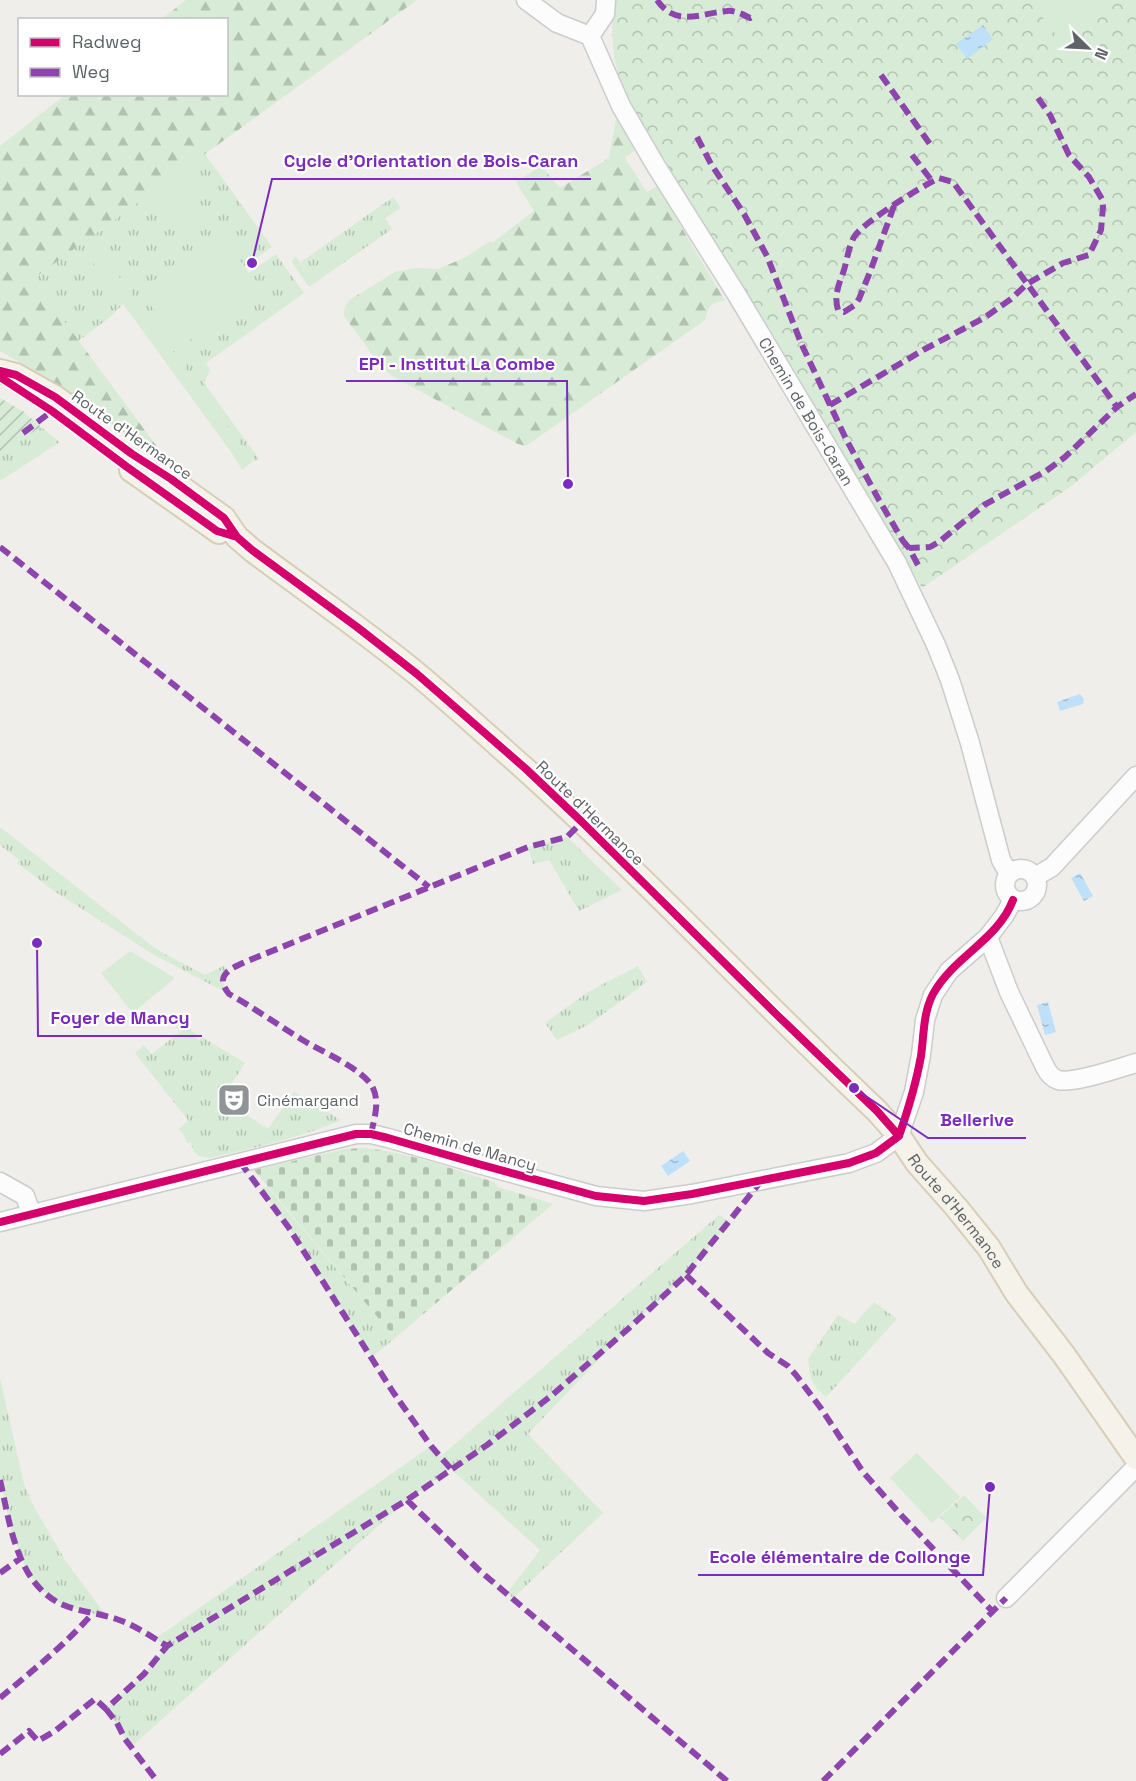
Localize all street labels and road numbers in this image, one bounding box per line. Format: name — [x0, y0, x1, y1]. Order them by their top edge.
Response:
street label: Chemin de Bois-Caran — [754, 333, 859, 490]
street label: Route d'Hermance — [68, 386, 196, 484]
street label: Route d'Hermance — [531, 756, 649, 870]
street label: Chemin de Mancy — [401, 1118, 539, 1176]
street label: Route d'Hermance — [903, 1150, 1009, 1272]

